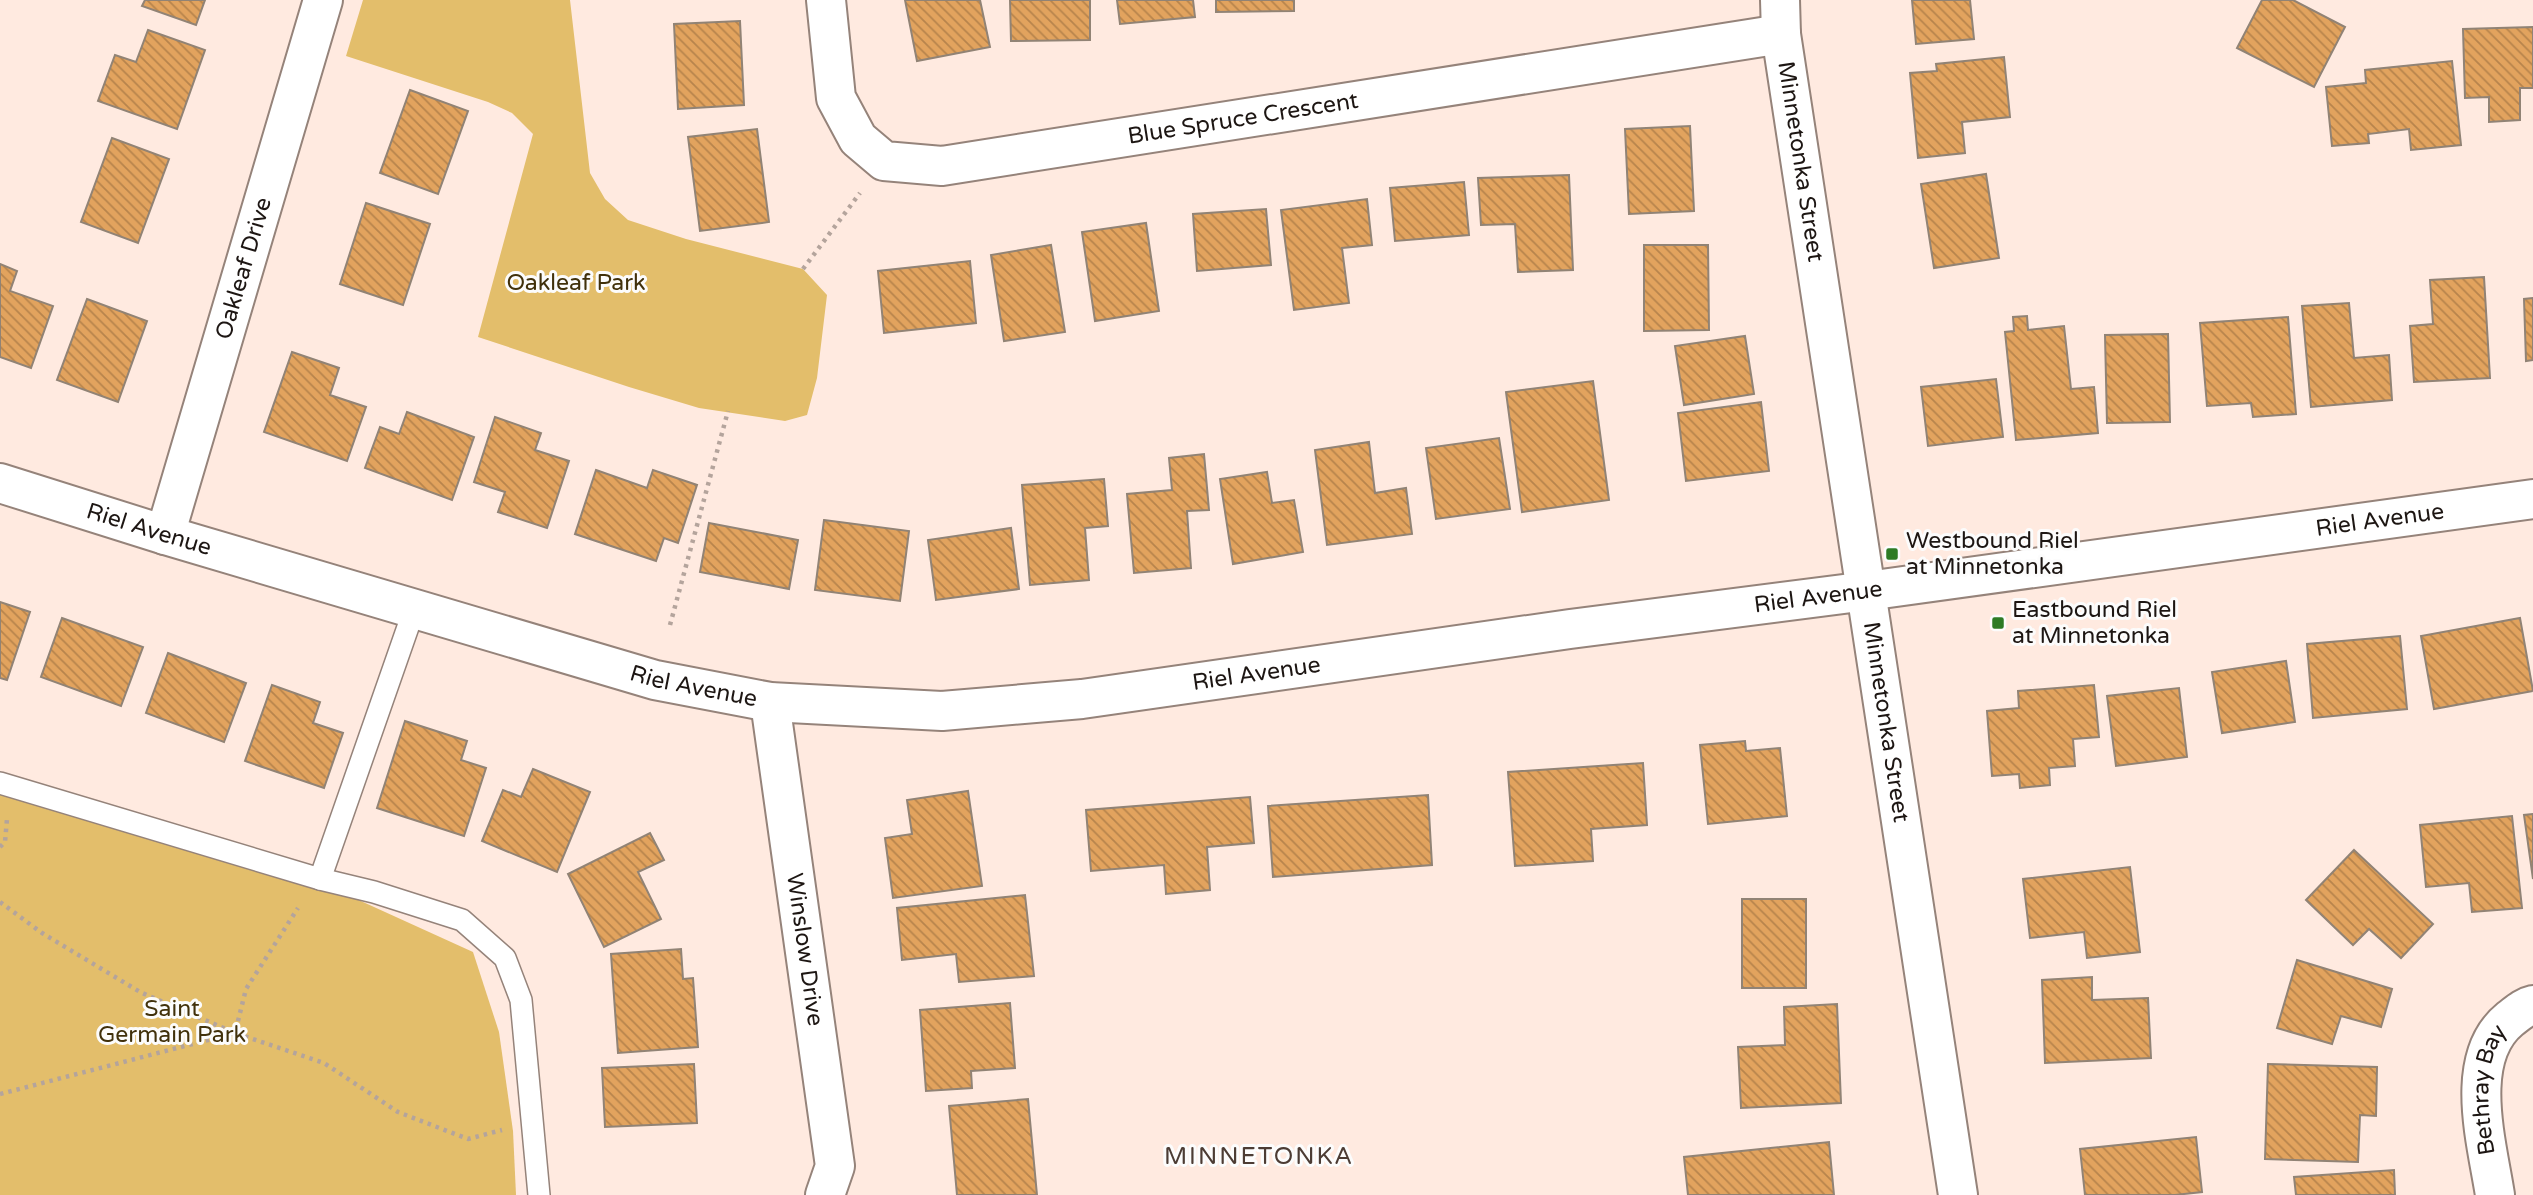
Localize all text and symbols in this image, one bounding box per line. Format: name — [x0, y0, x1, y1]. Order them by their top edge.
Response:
street label: Minnetonka Street — [1771, 59, 1830, 264]
street label: Blue Spruce Crescent — [1126, 87, 1361, 151]
street label: Oakleaf Drive — [210, 194, 278, 343]
park label: Oakleaf Park — [506, 269, 646, 297]
street label: Riel Avenue — [83, 497, 215, 562]
street label: Riel Avenue — [2314, 497, 2446, 543]
place label: Westbound Riel at Minnetonka — [1906, 527, 2079, 581]
marker: Westbound Riel at Minnetonka — [1884, 546, 1900, 562]
street label: Riel Avenue — [1752, 575, 1884, 619]
place label: Eastbound Riel at Minnetonka — [2012, 596, 2177, 650]
marker: Eastbound Riel at Minnetonka — [1990, 615, 2006, 631]
street label: Minnetonka Street — [1857, 620, 1915, 824]
street label: Riel Avenue — [1190, 651, 1322, 697]
street label: Riel Avenue — [626, 659, 759, 713]
street label: Winslow Drive — [780, 871, 829, 1028]
park label: Saint Germain Park — [98, 995, 246, 1049]
street label: Bethray Bay — [2467, 1019, 2513, 1157]
district label: MINNETONKA — [1164, 1142, 1354, 1171]

